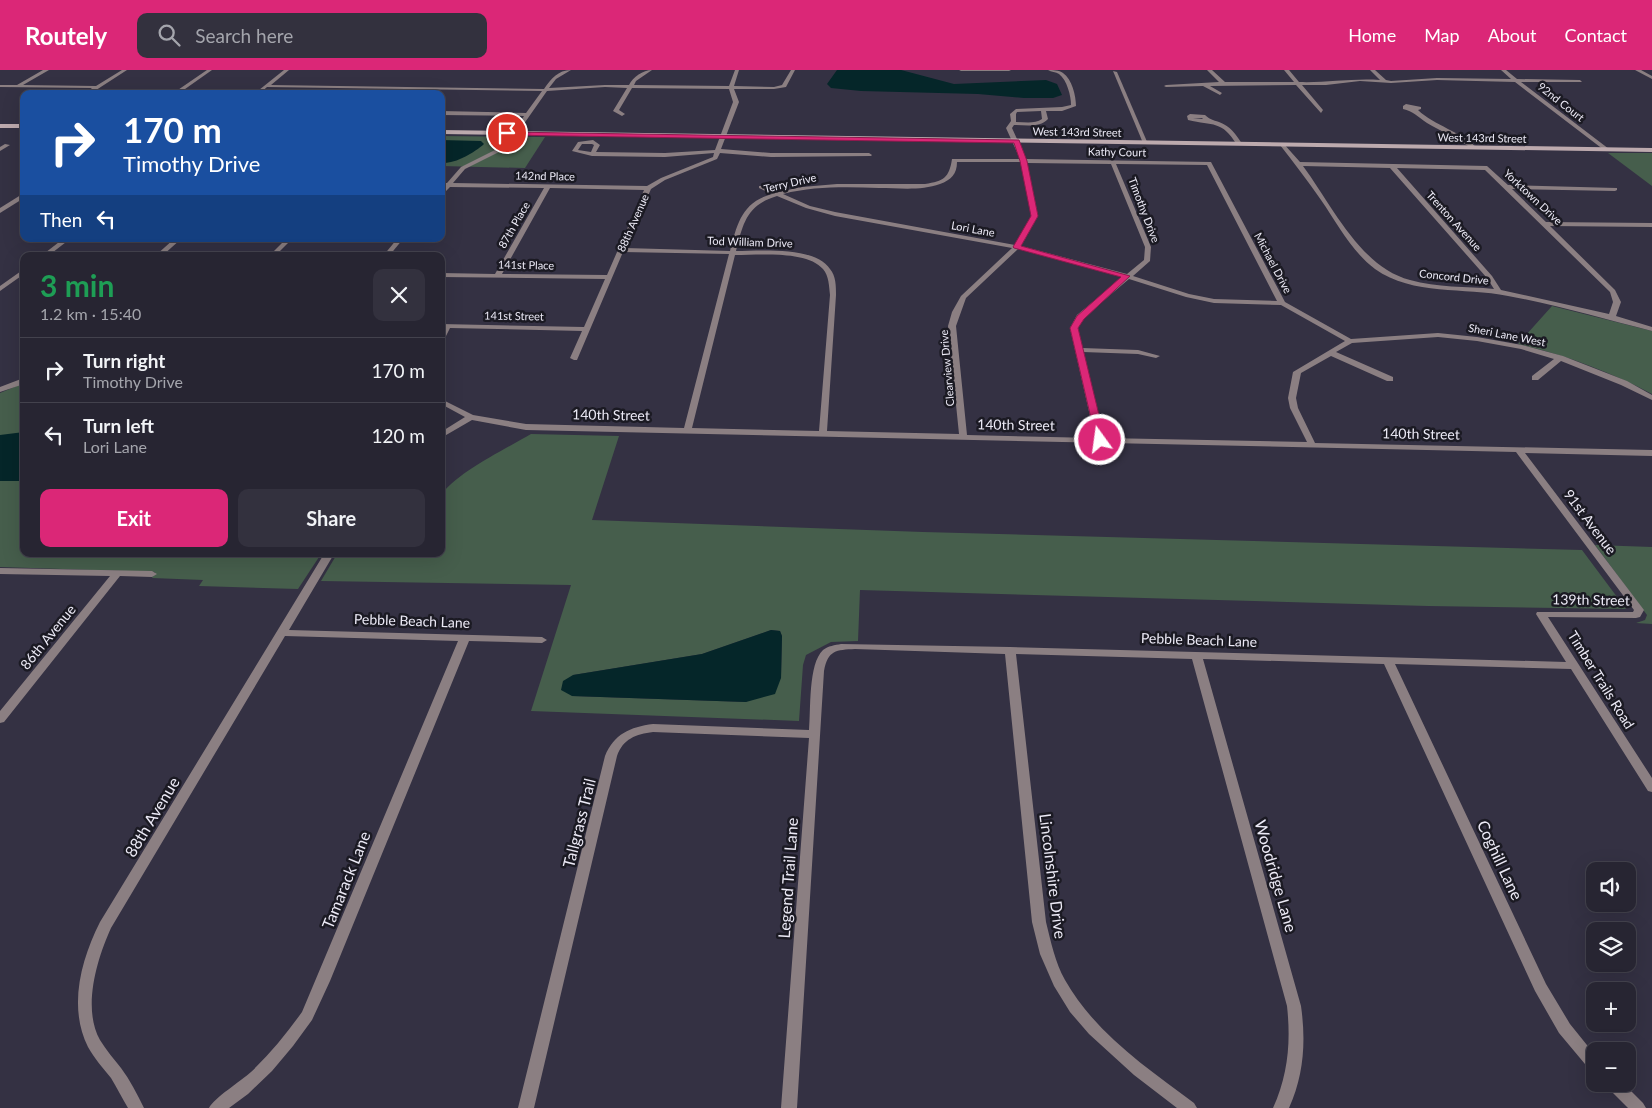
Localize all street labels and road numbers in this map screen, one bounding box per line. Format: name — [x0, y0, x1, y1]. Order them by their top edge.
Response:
street label: 92nd Court — [1535, 79, 1587, 124]
street label: West 143rd Street — [1032, 124, 1122, 139]
street label: West 143rd Street — [1437, 130, 1527, 145]
street label: Kathy Court — [1088, 144, 1146, 159]
street label: Yorktown Drive — [1501, 166, 1565, 227]
street label: 142nd Place — [515, 168, 575, 183]
street label: Terry Drive — [762, 170, 818, 195]
street label: Timothy Drive — [1126, 175, 1163, 244]
street label: Trenton Avenue — [1424, 188, 1485, 253]
street label: 88th Avenue — [614, 192, 651, 254]
street label: 87th Place — [495, 199, 532, 250]
street label: Lori Lane — [950, 218, 996, 239]
street label: Michael Drive — [1252, 230, 1295, 296]
street label: Tod William Drive — [707, 234, 793, 249]
street label: 141st Place — [498, 258, 554, 271]
street label: Concord Drive — [1419, 266, 1490, 287]
street label: 141st Street — [484, 308, 544, 323]
street label: Sheri Lane West — [1467, 321, 1547, 348]
street label: Clearview Drive — [937, 329, 956, 407]
street label: 140th Street — [572, 405, 650, 424]
street label: 140th Street — [977, 415, 1055, 434]
street label: 140th Street — [1382, 424, 1460, 443]
street label: 91st Avenue — [1561, 486, 1620, 557]
street label: 139th Street — [1552, 590, 1630, 609]
street label: 86th Avenue — [16, 601, 79, 673]
street label: Pebble Beach Lane — [354, 610, 470, 631]
street label: Timber Trails Road — [1564, 628, 1638, 732]
street label: Pebble Beach Lane — [1141, 629, 1257, 650]
street label: 88th Avenue — [120, 773, 183, 860]
street label: Tallgrass Trail — [558, 776, 599, 870]
street label: Lincolnshire Drive — [1036, 812, 1071, 940]
street label: Legend Trail Lane — [774, 817, 801, 939]
street label: Coghill Lane — [1474, 817, 1527, 903]
street label: Woodridge Lane — [1251, 818, 1302, 934]
street label: Tamarack Lane — [317, 828, 374, 931]

